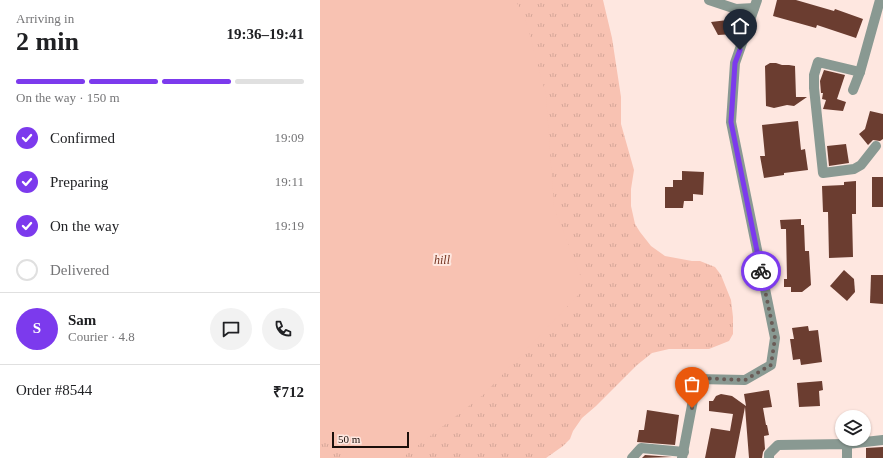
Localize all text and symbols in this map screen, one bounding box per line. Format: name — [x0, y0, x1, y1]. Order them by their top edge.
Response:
pin — [723, 9, 757, 50]
text: Arriving in — [16, 11, 74, 26]
icon: home — [729, 15, 751, 37]
text: 19:36–19:41 — [227, 26, 304, 42]
text: 2 min — [16, 27, 79, 56]
text: On the way · 150 m — [16, 90, 120, 105]
icon: check — [16, 127, 38, 149]
text: Confirmed — [50, 130, 115, 146]
text: 19:09 — [274, 130, 304, 145]
icon: check — [16, 171, 38, 193]
text: Preparing — [50, 174, 108, 190]
text: 19:11 — [275, 174, 304, 189]
icon: check — [16, 215, 38, 237]
text: On the way — [50, 218, 119, 234]
text: 19:19 — [274, 218, 304, 233]
courier — [741, 251, 781, 291]
park label: hill — [434, 253, 451, 267]
icon: bike — [750, 260, 772, 282]
text: Delivered — [50, 262, 109, 278]
button: chat — [210, 308, 252, 350]
button: phone — [262, 308, 304, 350]
text: Sam — [68, 312, 96, 328]
text: S — [33, 320, 41, 336]
text: Courier · 4.8 — [68, 329, 135, 344]
pin — [675, 367, 709, 408]
icon: bag — [681, 373, 703, 395]
text: Order #8544 — [16, 382, 92, 398]
text: ₹712 — [273, 384, 304, 400]
map controls — [835, 410, 871, 446]
button: layers — [835, 410, 871, 446]
scale bar — [332, 430, 409, 449]
text: 50 m — [338, 433, 360, 445]

